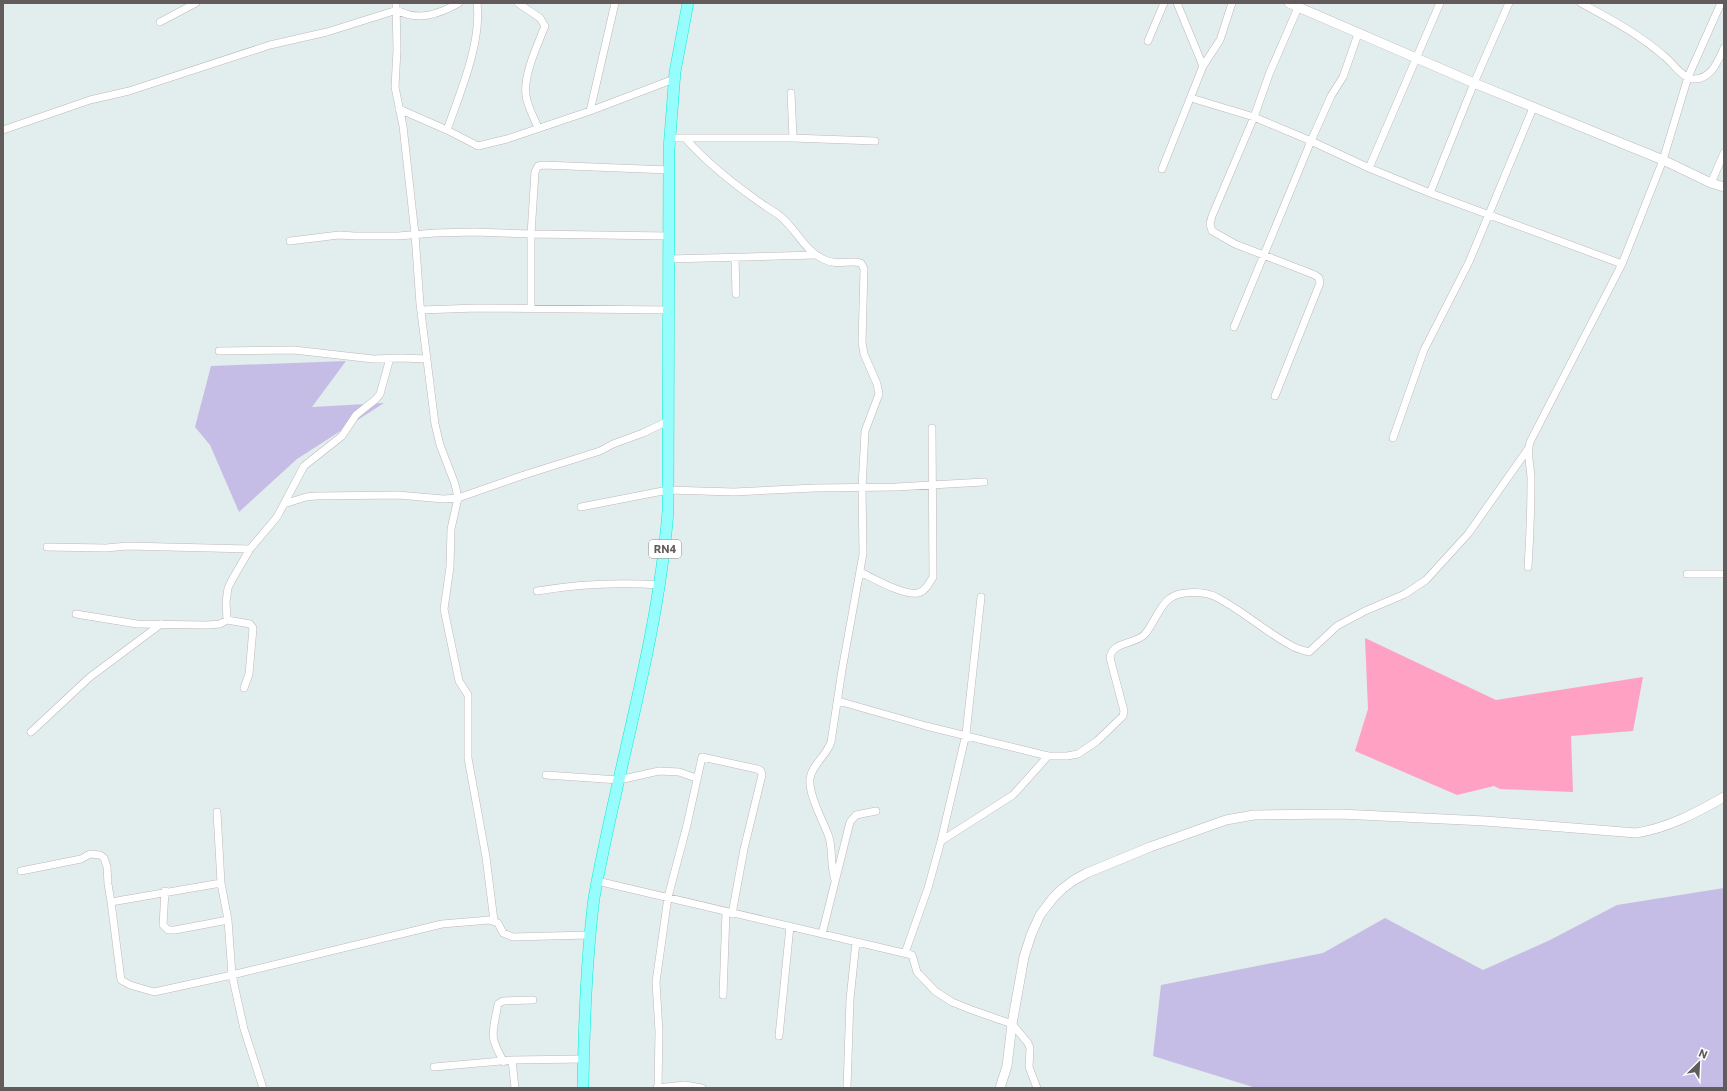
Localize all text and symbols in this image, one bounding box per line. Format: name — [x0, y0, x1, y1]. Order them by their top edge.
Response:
road number: RN4 — [649, 540, 681, 558]
north arrow — [1679, 1043, 1719, 1083]
text: N — [1697, 1046, 1710, 1061]

